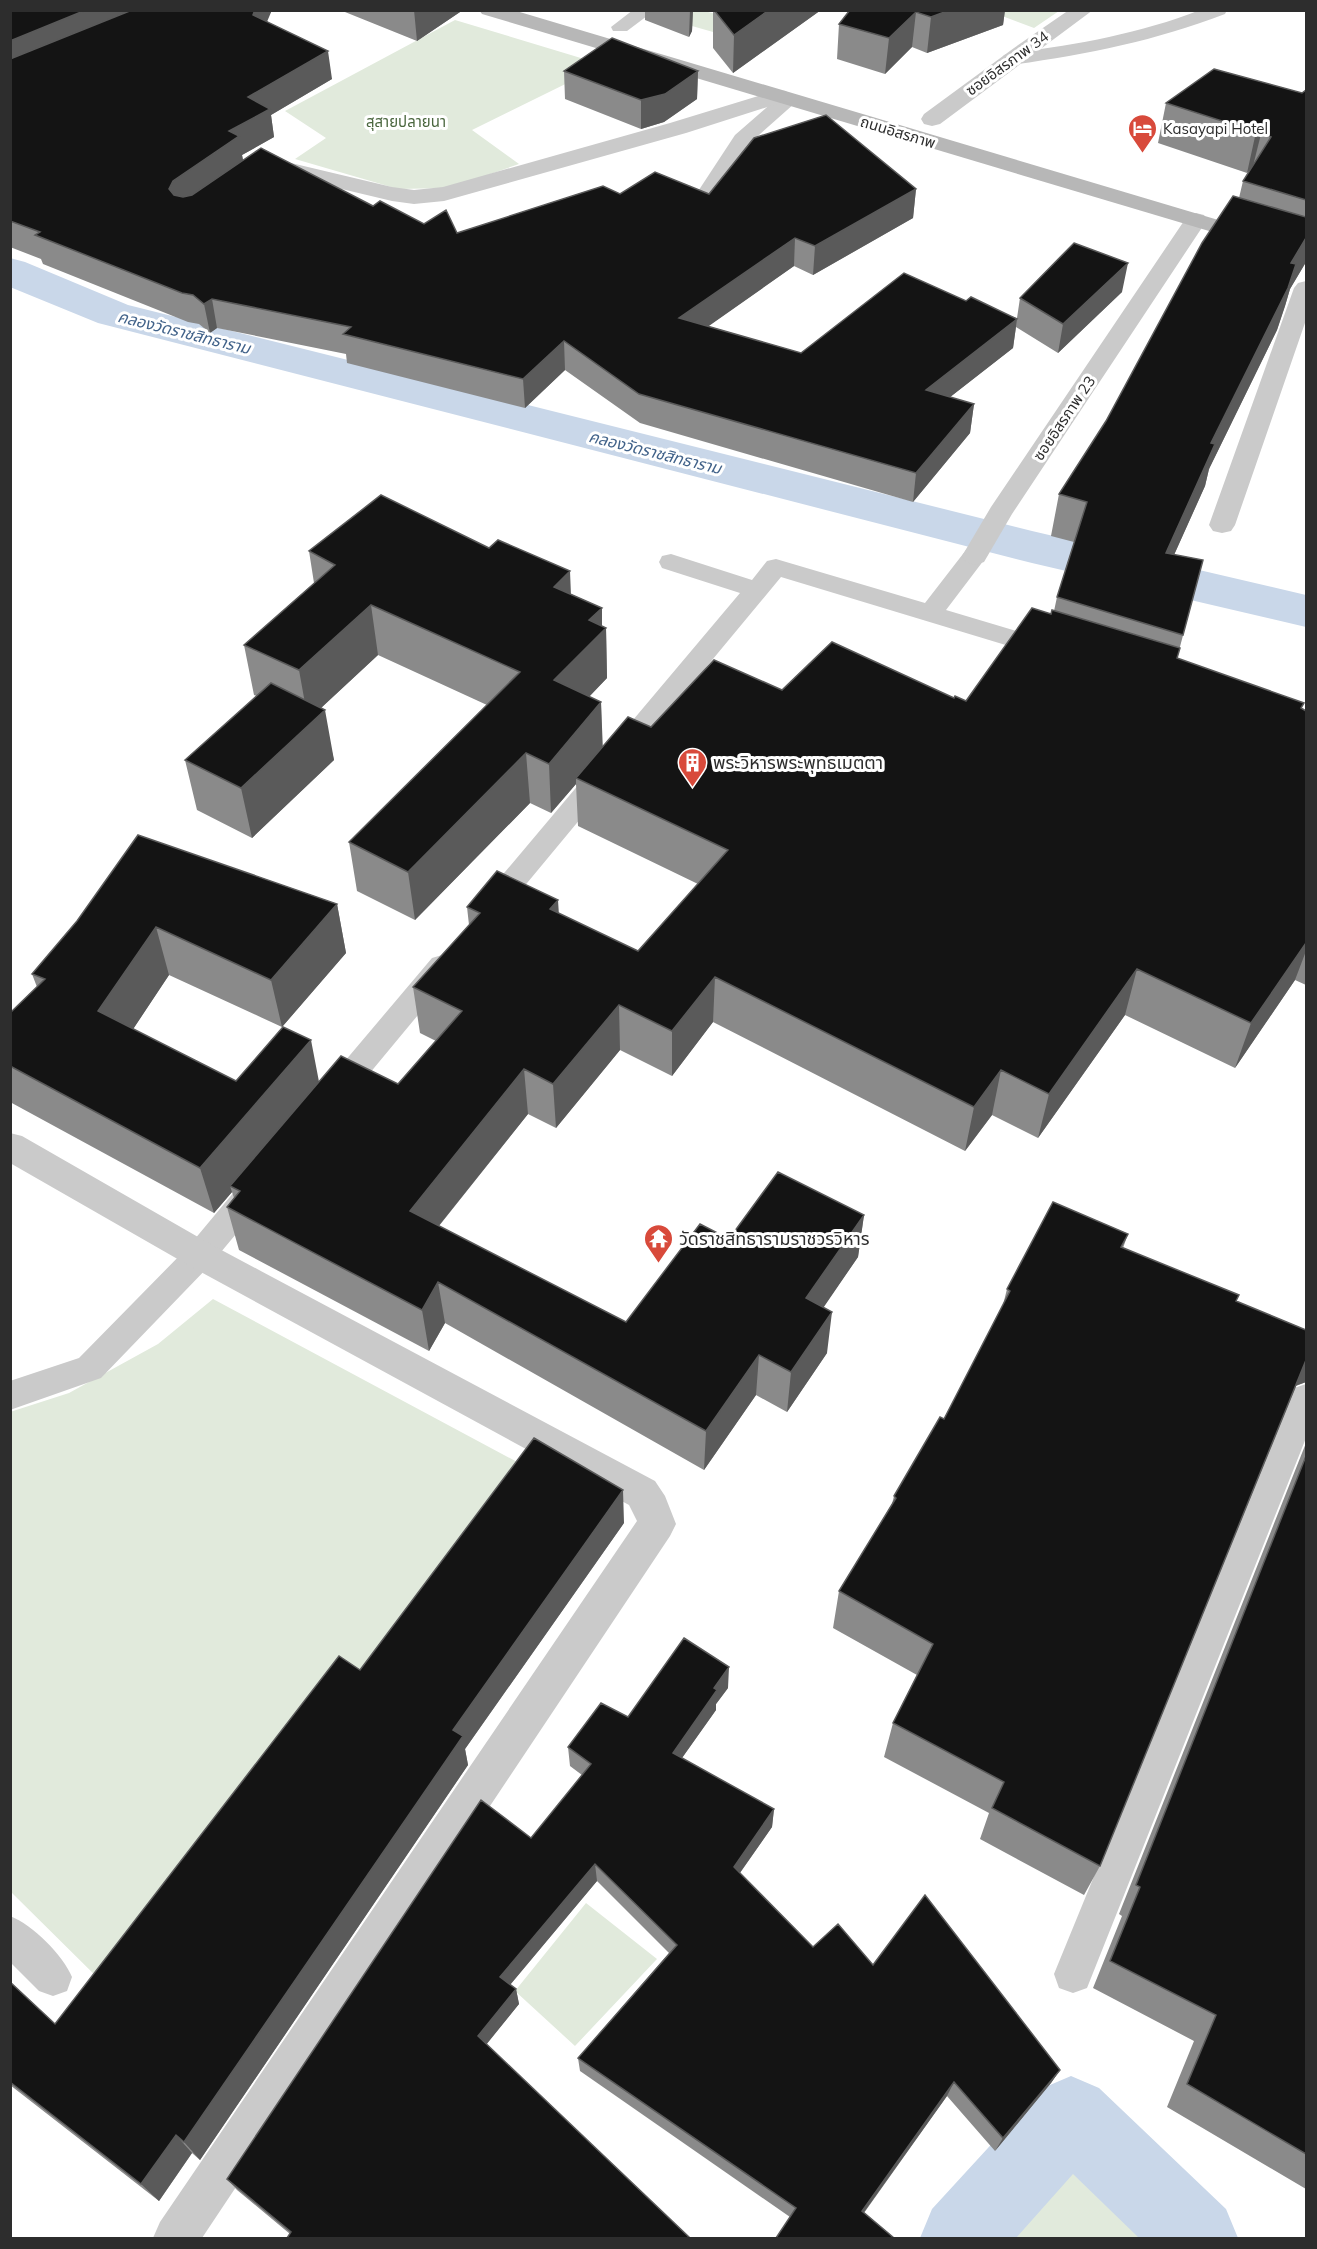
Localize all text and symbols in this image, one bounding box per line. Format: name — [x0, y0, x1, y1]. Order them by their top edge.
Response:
street label: ซอยอิสรภาพ 34 — [962, 27, 1052, 99]
park label: สุสายปลายนา — [366, 112, 446, 131]
street label: ถนนอิสรภาพ — [858, 112, 938, 152]
hotel icon: Kasayapi Hotel — [1126, 112, 1158, 154]
place label: Kasayapi Hotel — [1163, 119, 1268, 138]
water label: คลองวัดราชสิทธาราม — [116, 306, 253, 358]
street label: ซอยอิสรภาพ 23 — [1029, 372, 1099, 464]
water label: คลองวัดราชสิทธาราม — [587, 426, 724, 478]
building icon: พระวิหารพระพุทธเมตตา — [676, 746, 708, 788]
place label: พระวิหารพระพุทธเมตตา — [713, 751, 883, 774]
temple icon: วัดราชสิทธารามราชวรวิหาร — [642, 1222, 674, 1264]
place label: วัดราชสิทธารามราชวรวิหาร — [679, 1227, 870, 1250]

